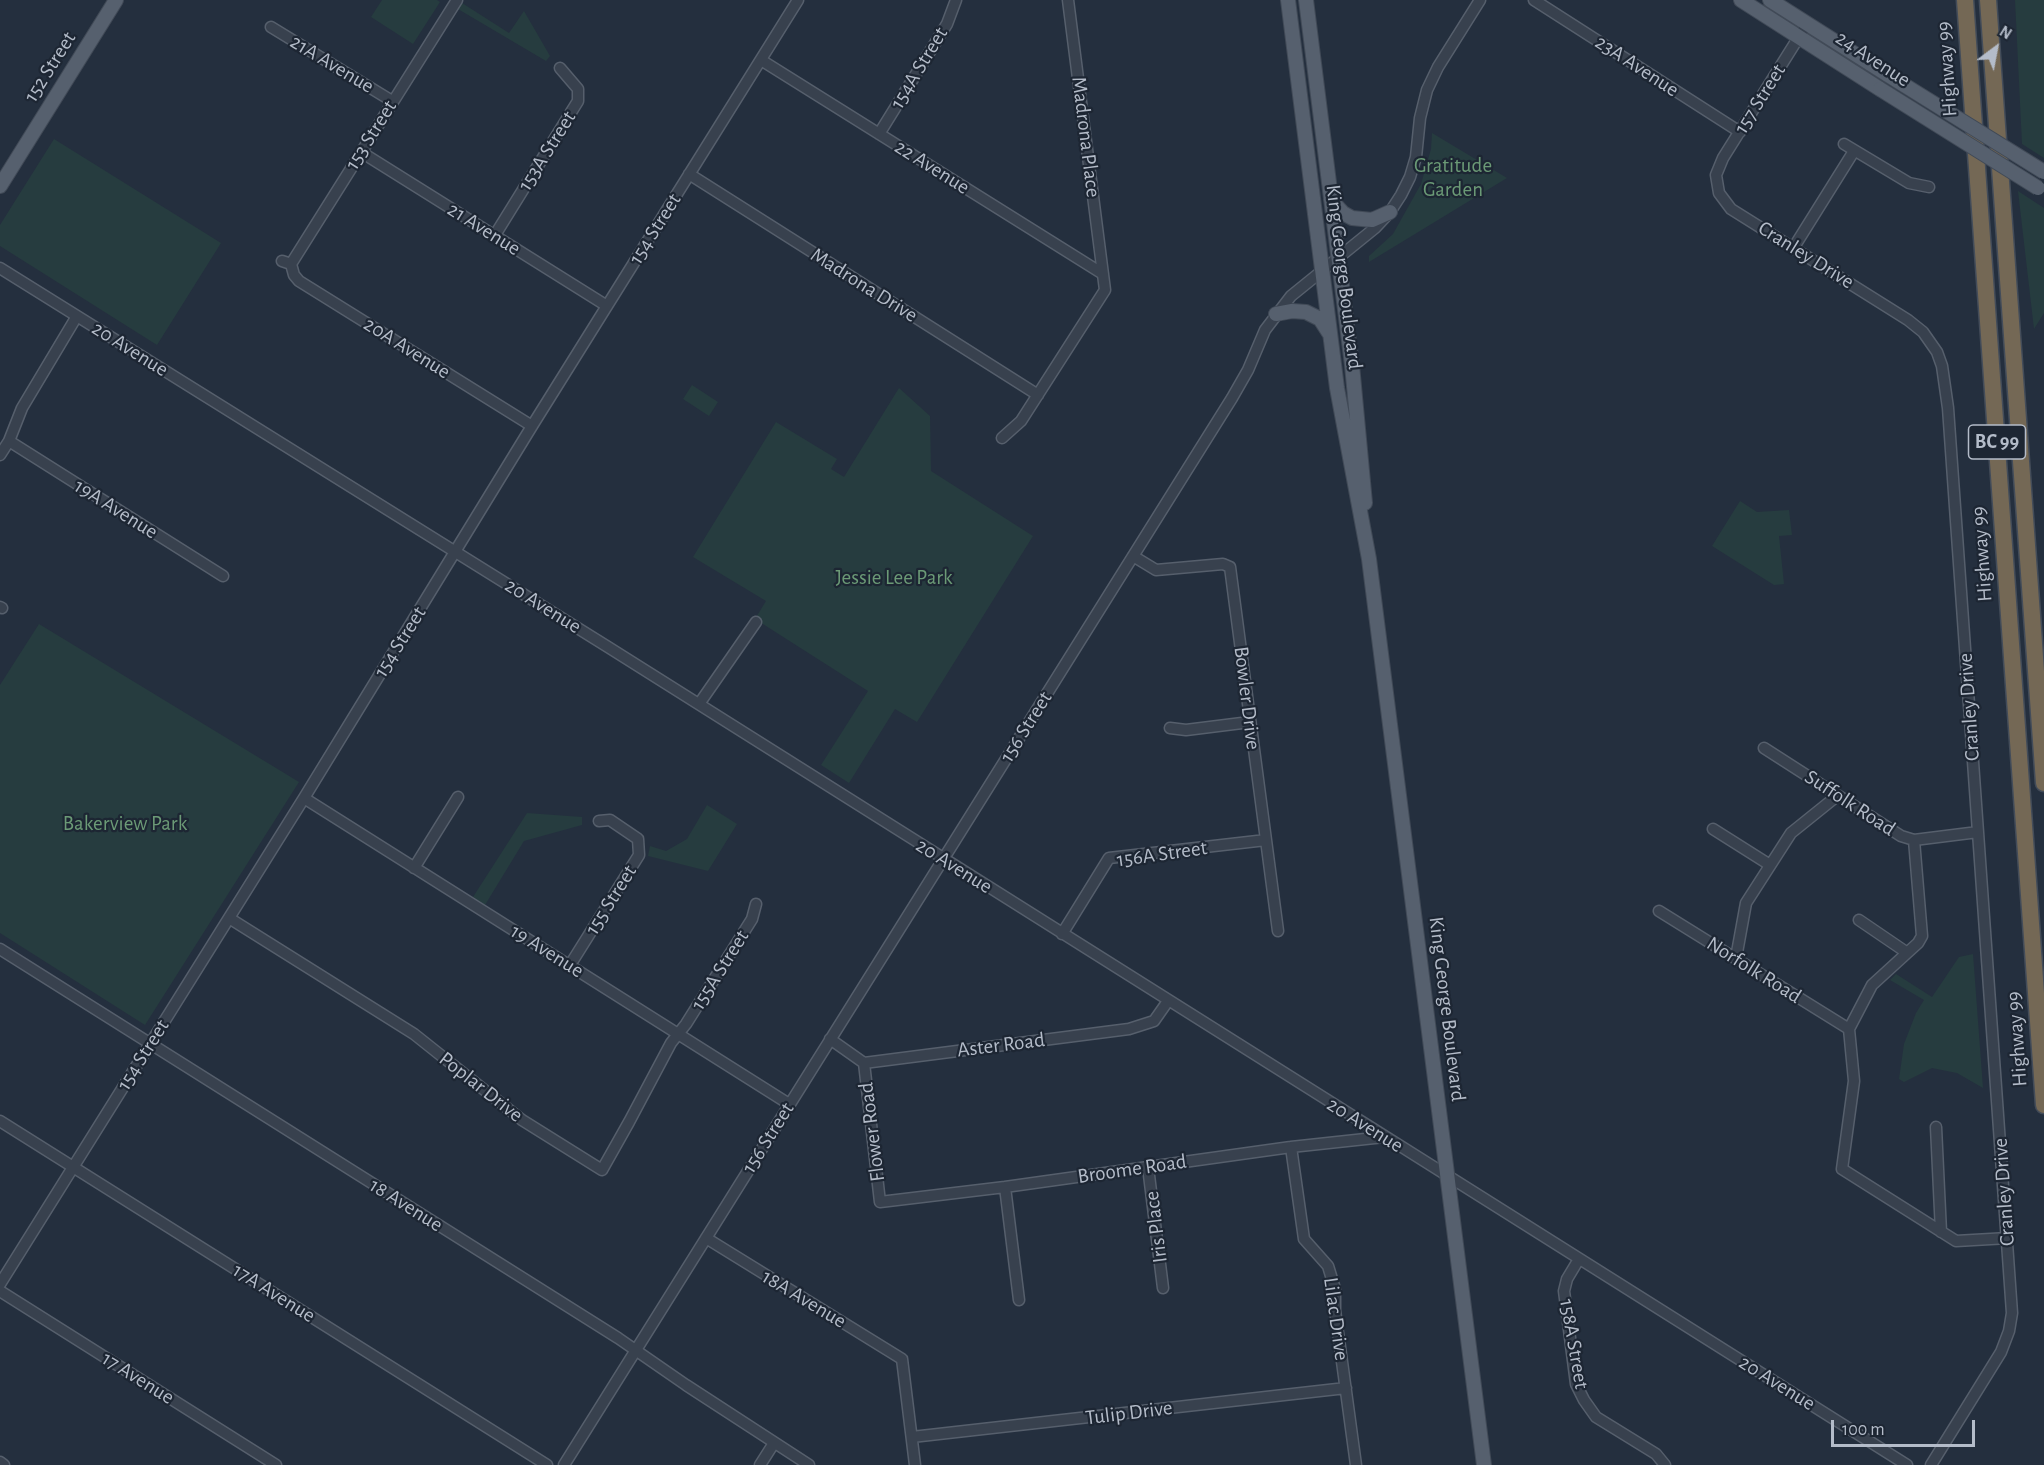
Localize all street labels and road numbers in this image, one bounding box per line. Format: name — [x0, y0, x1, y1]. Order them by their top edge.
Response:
street label: Highway 99 — [1931, 20, 1963, 118]
street label: 154A Street — [885, 22, 953, 114]
street label: 24 Avenue — [1831, 25, 1915, 93]
street label: 152 Street — [19, 27, 81, 107]
street label: 21A Avenue — [285, 29, 379, 99]
street label: 23A Avenue — [1590, 30, 1684, 102]
street label: 157 Street — [1729, 59, 1791, 139]
street label: Madrona Place — [1066, 75, 1106, 199]
street label: 153 Street — [340, 95, 402, 175]
street label: 153A Street — [513, 106, 581, 196]
street label: 22 Avenue — [890, 134, 974, 200]
street label: King George Boulevard — [1320, 183, 1368, 371]
street label: 154 Street — [623, 189, 687, 269]
street label: 21 Avenue — [443, 197, 525, 261]
street label: Cranley Drive — [1753, 216, 1859, 294]
street label: Madrona Drive — [806, 242, 922, 328]
street label: 20A Avenue — [359, 311, 455, 385]
street label: 20 Avenue — [87, 316, 173, 382]
road number: BC 99 — [1968, 425, 2026, 459]
street label: 19A Avenue — [70, 473, 162, 545]
street label: Highway 99 — [1966, 505, 1998, 603]
street label: 20 Avenue — [500, 573, 586, 639]
street label: 154 Street — [368, 602, 432, 682]
street label: Bowler Drive — [1228, 645, 1266, 751]
street label: Cranley Drive — [1953, 652, 1985, 762]
street label: 156 Street — [994, 687, 1058, 767]
street label: Suffolk Road — [1800, 764, 1900, 842]
street label: 20 Avenue — [911, 833, 997, 899]
street label: 156A Street — [1115, 835, 1209, 873]
street label: 155 Street — [580, 860, 642, 940]
street label: King George Boulevard — [1423, 915, 1471, 1103]
street label: 19 Avenue — [506, 919, 588, 983]
street label: 155A Street — [686, 925, 754, 1015]
street label: Norfolk Road — [1702, 931, 1806, 1009]
street label: Highway 99 — [2001, 990, 2033, 1088]
street label: 154 Street — [111, 1015, 175, 1095]
street label: Aster Road — [956, 1027, 1046, 1063]
street label: Poplar Drive — [434, 1046, 528, 1128]
street label: Flower Road — [853, 1081, 891, 1183]
street label: 20 Avenue — [1322, 1092, 1408, 1158]
street label: 156 Street — [736, 1098, 800, 1178]
street label: Cranley Drive — [1988, 1137, 2020, 1247]
street label: Broome Road — [1076, 1149, 1188, 1189]
street label: 18 Avenue — [365, 1173, 447, 1237]
street label: Iris Place — [1139, 1190, 1173, 1264]
street label: 17A Avenue — [228, 1258, 320, 1328]
street label: 18A Avenue — [757, 1264, 851, 1334]
street label: Lilac Drive — [1318, 1276, 1354, 1362]
street label: 158A Street — [1554, 1297, 1594, 1391]
street label: 17 Avenue — [97, 1346, 179, 1410]
street label: 20 Avenue — [1734, 1350, 1820, 1416]
street label: Tulip Drive — [1084, 1395, 1174, 1431]

